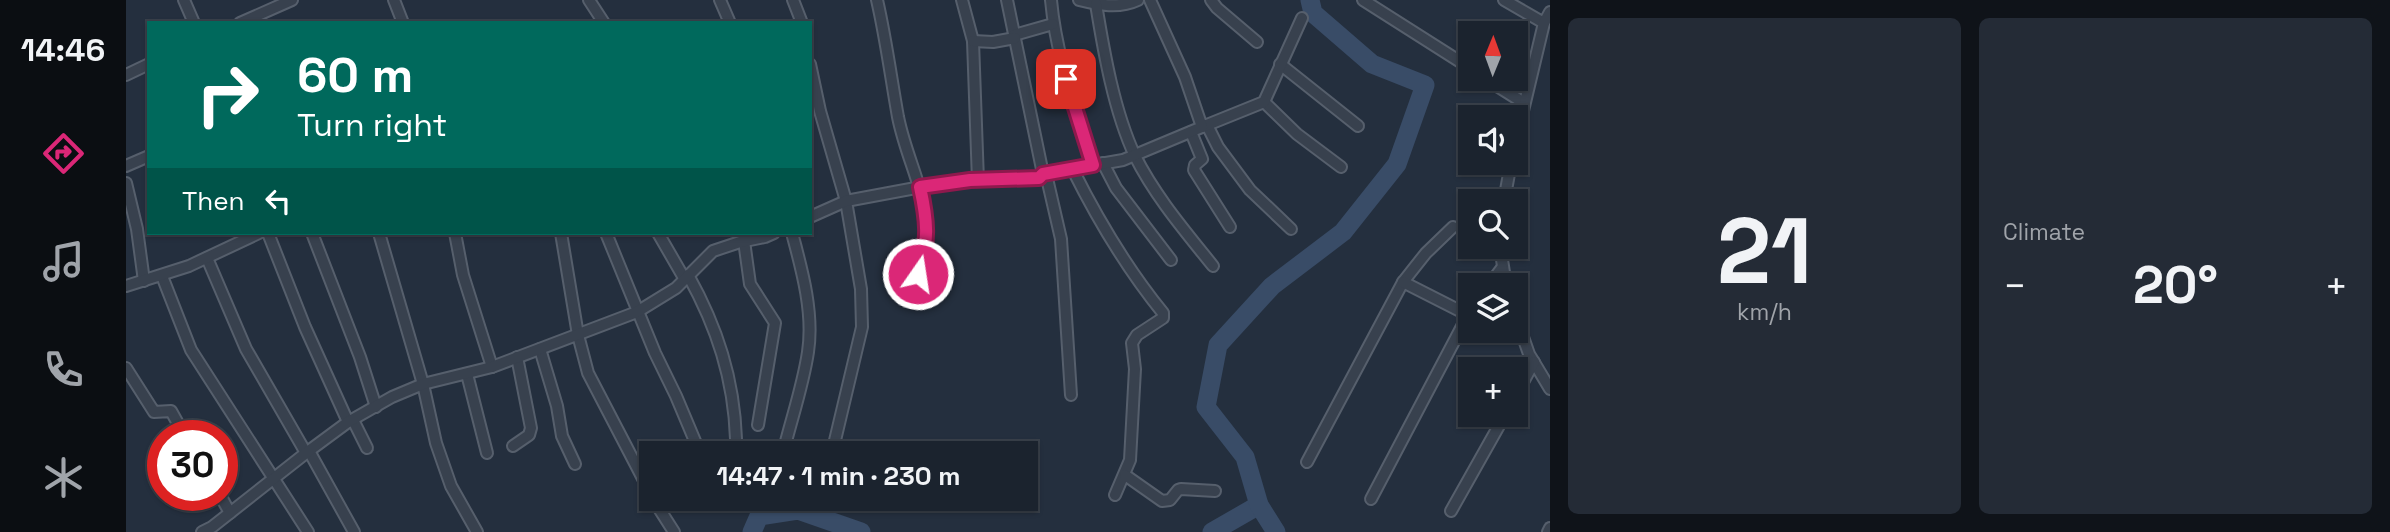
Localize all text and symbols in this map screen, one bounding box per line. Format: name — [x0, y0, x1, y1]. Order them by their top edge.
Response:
north arrow — [1458, 21, 1528, 91]
map controls — [1458, 21, 1528, 427]
text: 14:46 — [21, 30, 105, 70]
text: 60 m — [297, 44, 413, 106]
icon: right — [182, 49, 273, 140]
pin — [1036, 49, 1096, 109]
icon: arrive — [1047, 60, 1085, 98]
text: Turn right — [297, 105, 447, 145]
button: sound — [1458, 105, 1528, 175]
icon: directions — [39, 129, 88, 178]
icon: left — [259, 182, 297, 220]
text: Then — [182, 184, 245, 218]
button: search — [1458, 189, 1528, 259]
text: 21 — [1717, 193, 1812, 310]
text: Climate — [2003, 217, 2085, 247]
icon: music — [39, 237, 88, 286]
position arrow — [881, 237, 955, 311]
text: 20° — [2133, 252, 2218, 318]
text: − — [2003, 262, 2027, 310]
text: + — [2324, 262, 2348, 310]
button: layers — [1458, 273, 1528, 343]
text: km/h — [1737, 297, 1792, 327]
icon: phone — [39, 345, 88, 394]
button: + — [1458, 357, 1528, 427]
speed limit sign: 30 — [147, 420, 238, 511]
icon: climate — [39, 453, 88, 502]
text: 14:47 · 1 min · 230 m — [716, 459, 961, 493]

